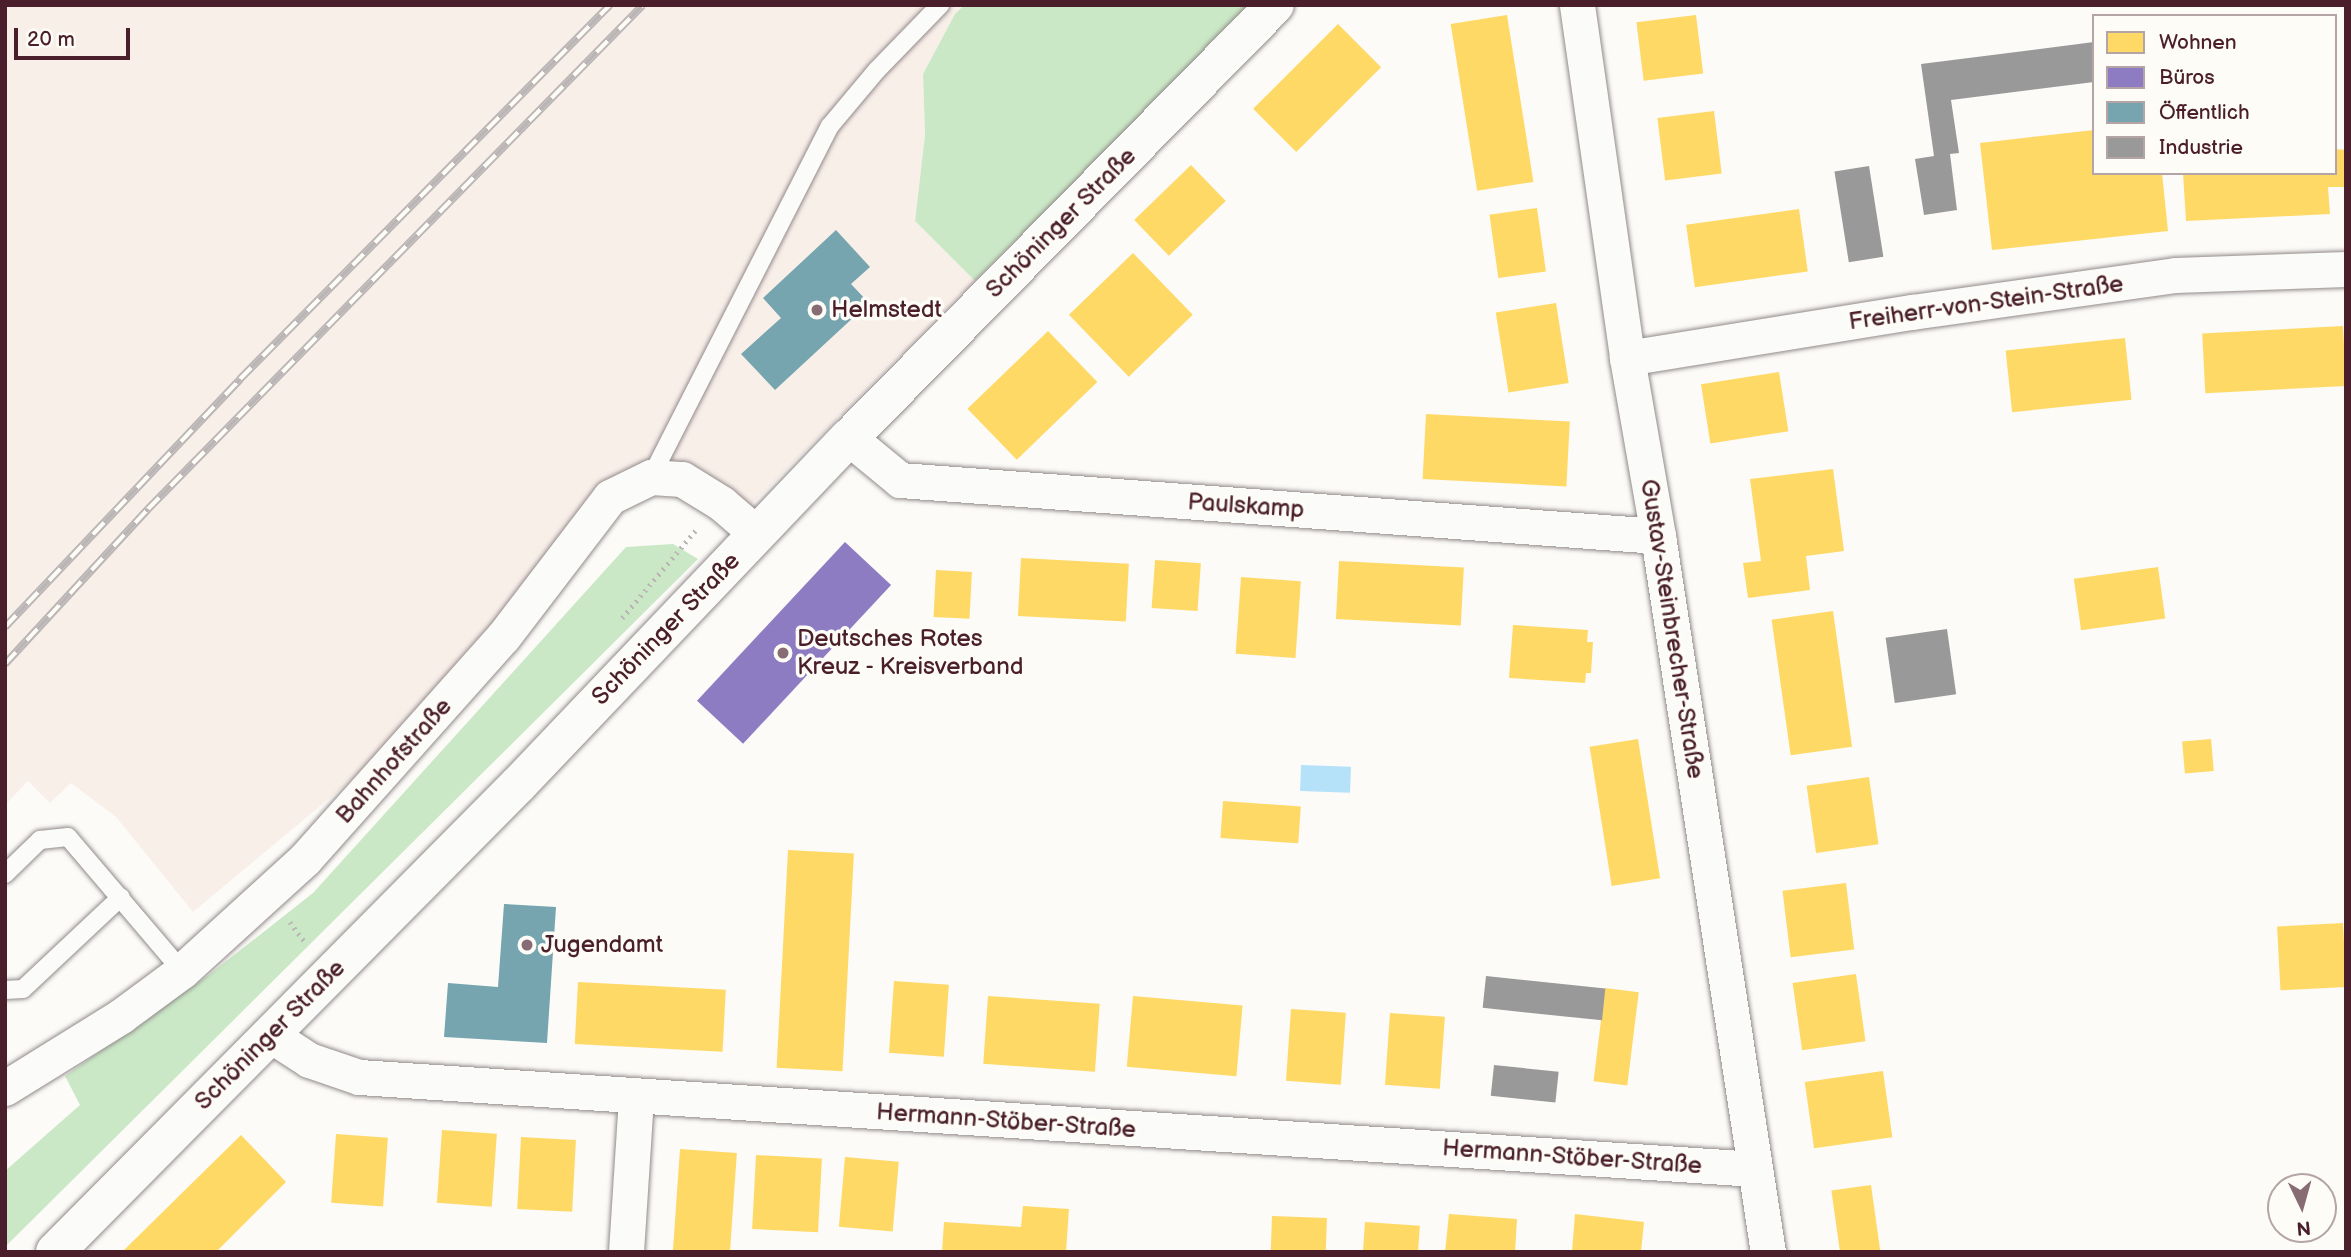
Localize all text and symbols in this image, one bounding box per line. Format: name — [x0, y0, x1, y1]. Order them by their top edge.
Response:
scale bar — [18, 14, 133, 58]
legend — [2092, 14, 2337, 175]
text: 20 m — [27, 27, 75, 52]
text: Wohnen — [2159, 30, 2237, 55]
text: Büros — [2159, 65, 2215, 90]
text: Öffentlich — [2159, 100, 2250, 125]
text: Industrie — [2159, 135, 2243, 160]
street label: Schöninger Straße — [980, 142, 1142, 304]
street label: Freiherr-von-Stein-Straße — [1847, 269, 2125, 337]
place label: Helmstedt — [831, 296, 942, 324]
marker: Helmstedt — [809, 302, 825, 318]
street label: Gustav-Steinbrecher-Straße — [1634, 477, 1710, 781]
street label: Paulskamp — [1187, 488, 1305, 524]
street label: Schöninger Straße — [586, 547, 746, 711]
place label: Deutsches Rotes Kreuz - Kreisverband — [797, 625, 1025, 681]
marker: Deutsches Rotes Kreuz - Kreisverband — [775, 645, 791, 661]
street label: Bahnhofstraße — [330, 692, 458, 830]
place label: Jugendamt — [541, 931, 663, 959]
marker: Jugendamt — [519, 937, 535, 953]
street label: Schöninger Straße — [189, 954, 351, 1116]
street label: Hermann-Stöber-Straße — [875, 1098, 1137, 1144]
street label: Hermann-Stöber-Straße — [1441, 1134, 1703, 1180]
north arrow — [2267, 1173, 2337, 1243]
text: N — [2296, 1215, 2312, 1240]

